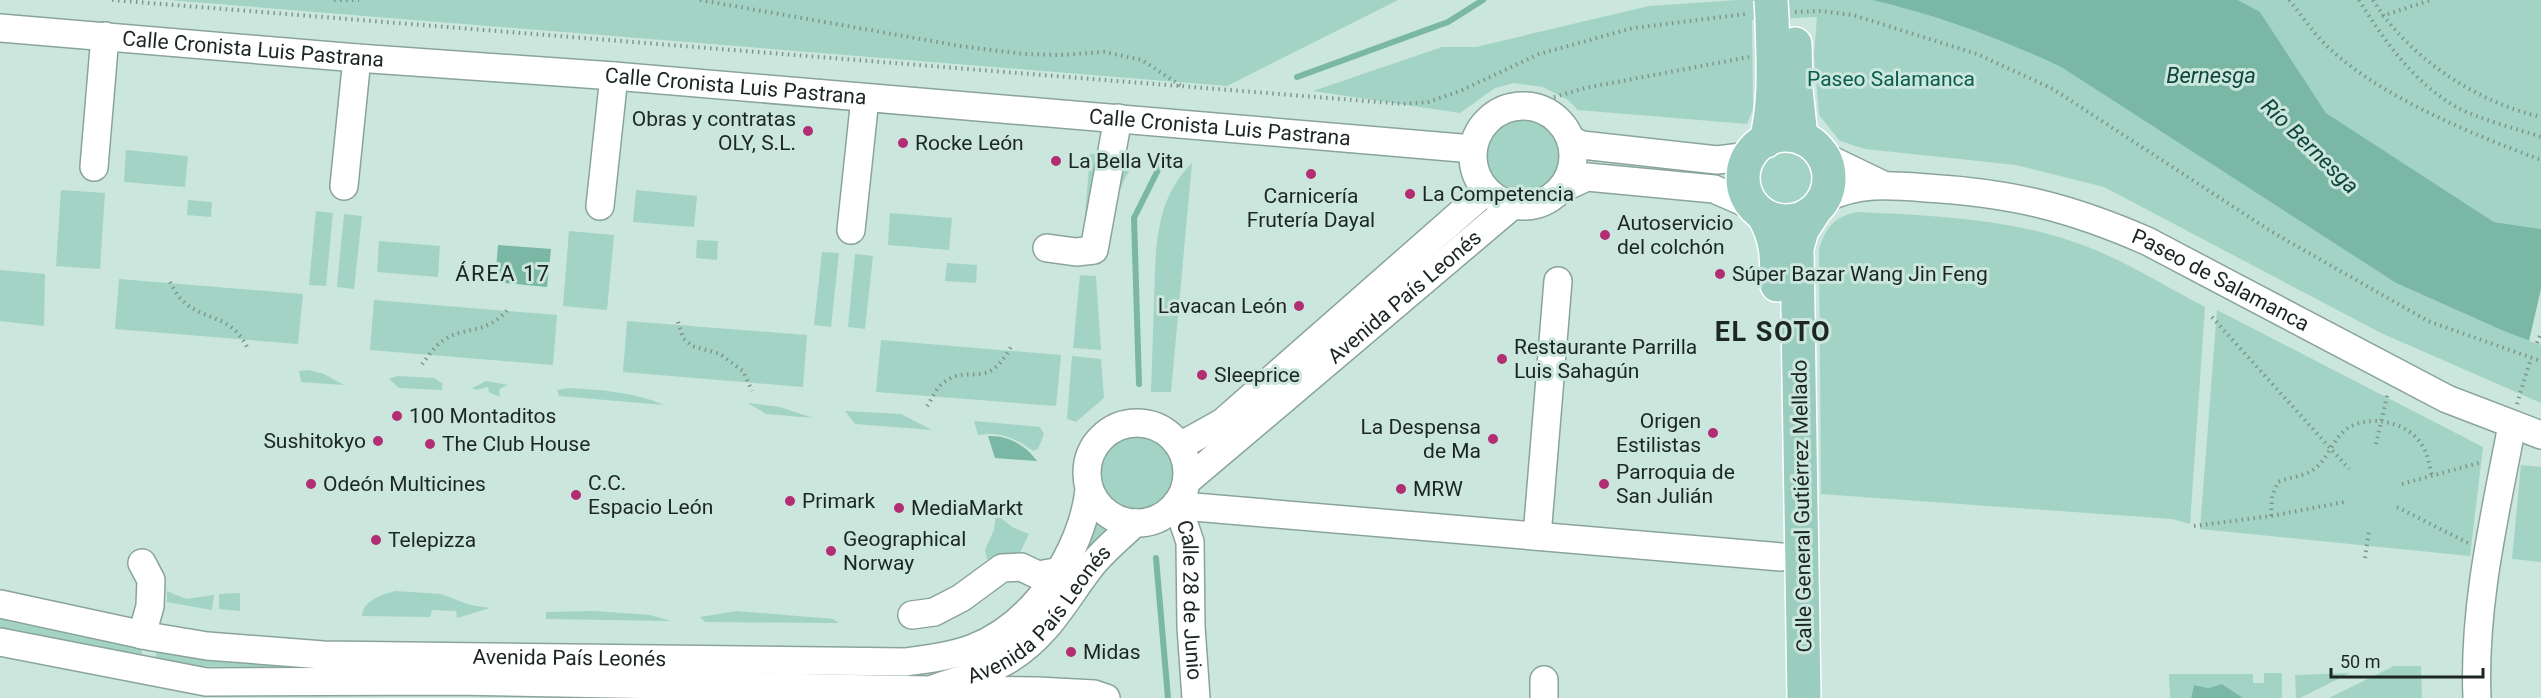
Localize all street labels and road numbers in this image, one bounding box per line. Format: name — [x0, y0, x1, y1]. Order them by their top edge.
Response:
street label: Calle Cronista Luis Pastrana — [121, 26, 385, 72]
street label: Calle Cronista Luis Pastrana — [604, 63, 867, 109]
street label: Calle Cronista Luis Pastrana — [1088, 104, 1352, 151]
street label: Paseo de Salamanca — [2128, 224, 2313, 336]
street label: Avenida País Leonés — [1323, 225, 1486, 369]
street label: Calle General Gutiérrez Mellado — [1787, 359, 1817, 653]
street label: Calle 28 de Junio — [1172, 517, 1207, 681]
street label: Avenida País Leonés — [964, 540, 1116, 689]
street label: Avenida País Leonés — [472, 645, 666, 671]

